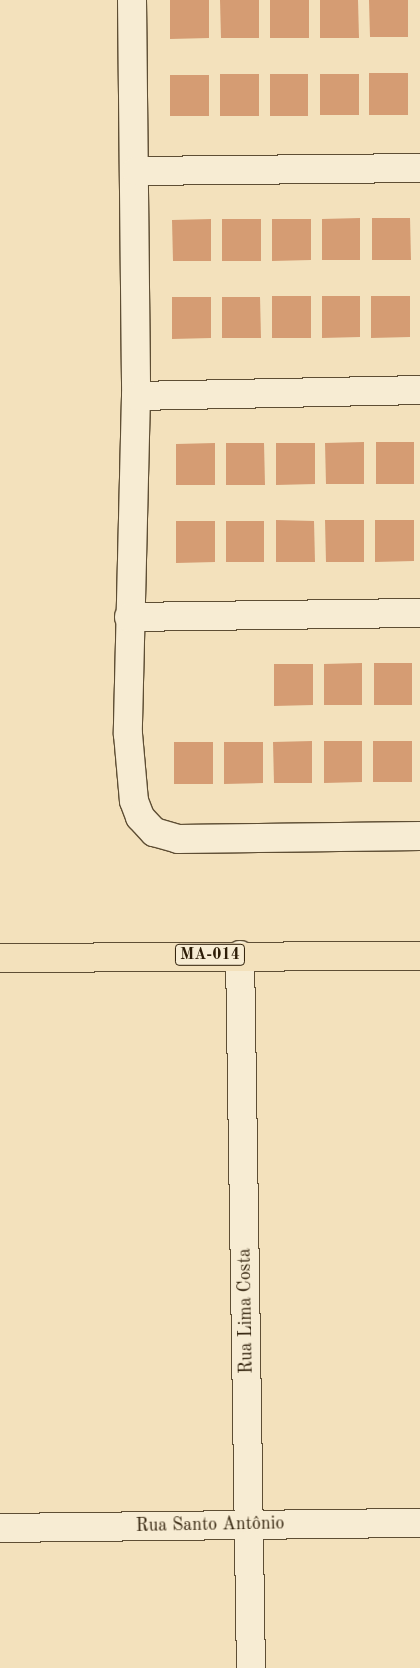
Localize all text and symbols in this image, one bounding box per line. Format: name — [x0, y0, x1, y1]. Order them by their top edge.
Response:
road number: MA-014 — [174, 942, 246, 968]
street label: Rua Lima Costa — [234, 1248, 258, 1374]
street label: Rua Santo Antônio — [135, 1513, 285, 1537]

